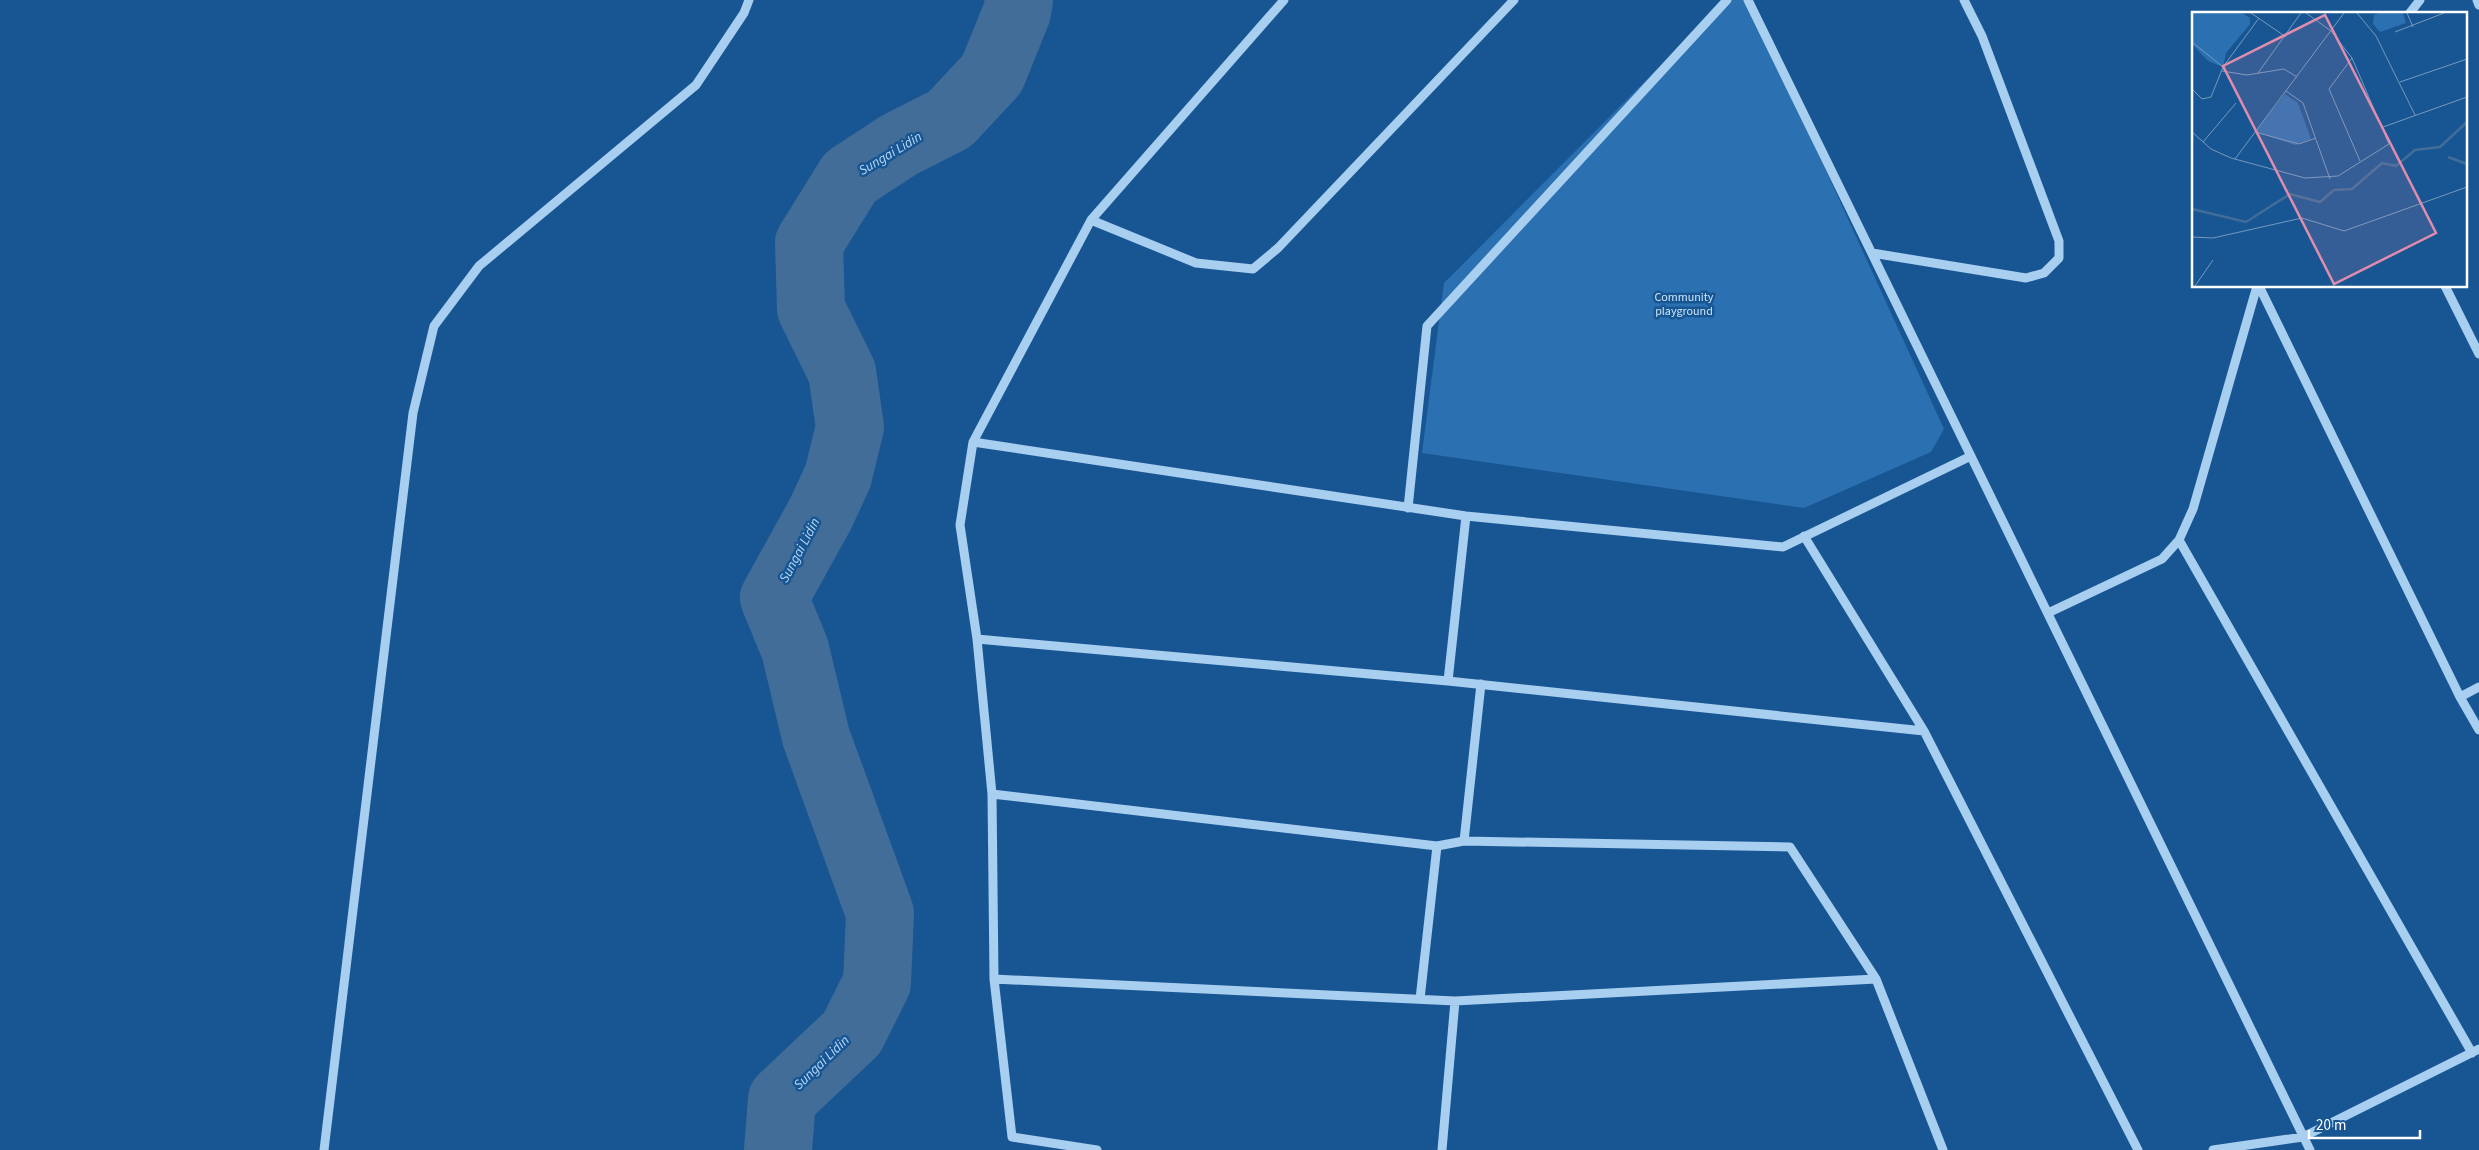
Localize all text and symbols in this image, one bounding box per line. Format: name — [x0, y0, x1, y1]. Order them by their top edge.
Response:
inset map — [2192, 12, 2466, 288]
water label: Sungai Lidin — [855, 127, 926, 181]
park label: Community playground — [1655, 289, 1714, 320]
water label: Sungai Lidin — [774, 515, 825, 586]
water label: Sungai Lidin — [789, 1031, 854, 1094]
scale bar — [2309, 1108, 2420, 1140]
text: 20 m — [2316, 1115, 2346, 1136]

